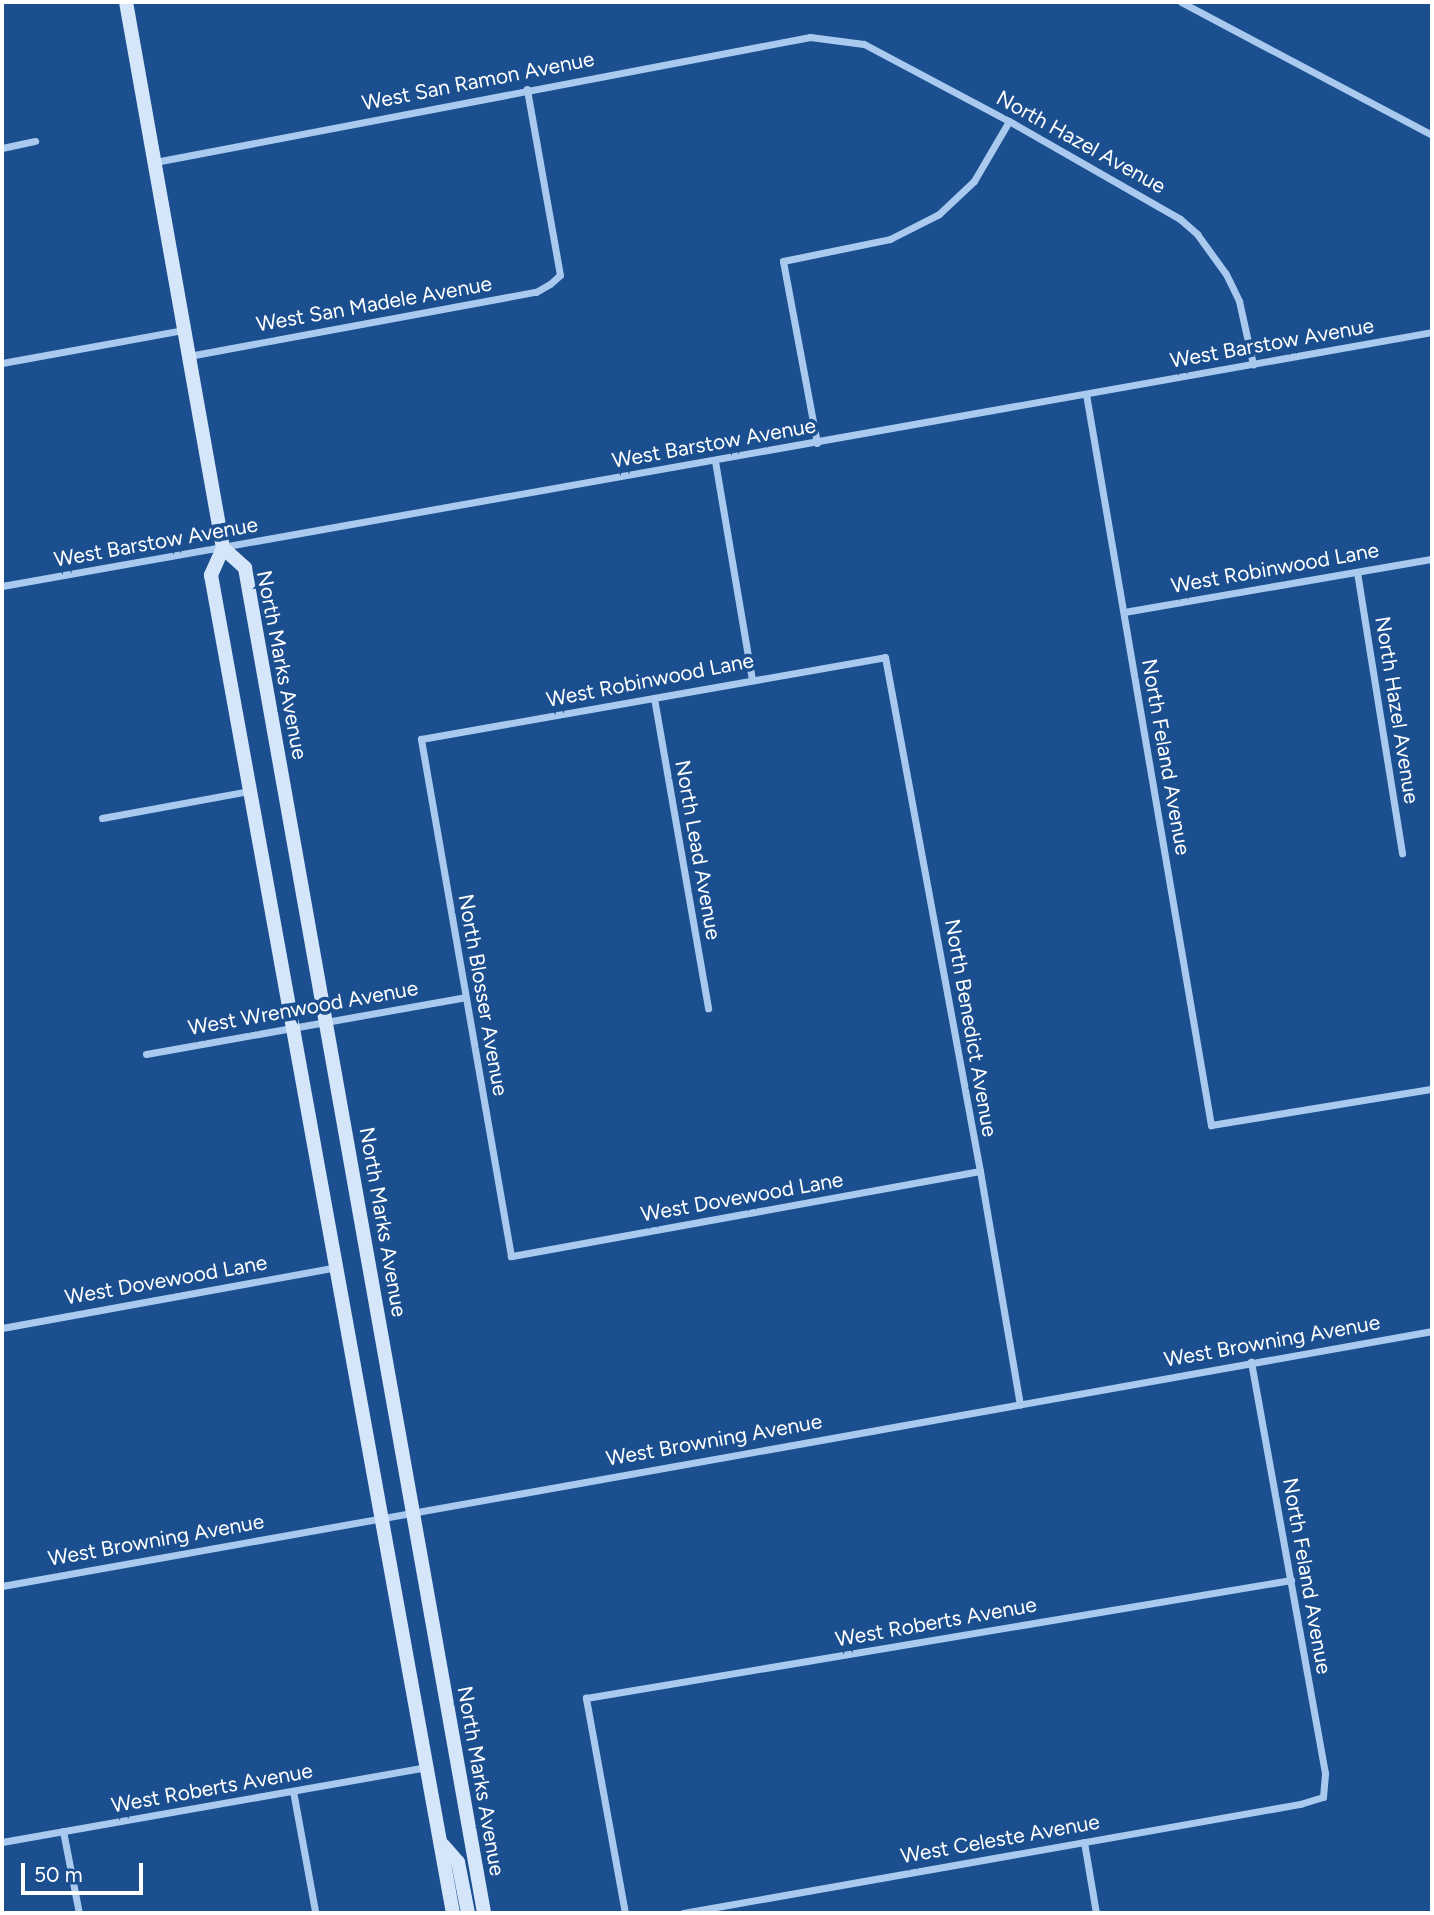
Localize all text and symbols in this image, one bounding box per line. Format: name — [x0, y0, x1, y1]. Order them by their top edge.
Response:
street label: West San Ramon Avenue — [360, 46, 596, 116]
street label: North Hazel Avenue — [992, 85, 1170, 199]
street label: West San Madele Avenue — [254, 271, 494, 337]
street label: West Barstow Avenue — [1168, 313, 1376, 373]
street label: West Barstow Avenue — [610, 413, 818, 473]
street label: West Barstow Avenue — [52, 512, 260, 572]
street label: West Robinwood Lane — [1169, 537, 1381, 599]
street label: North Marks Avenue — [251, 568, 313, 762]
street label: North Hazel Avenue — [1370, 614, 1424, 806]
street label: West Robinwood Lane — [544, 648, 756, 712]
street label: North Feland Avenue — [1136, 657, 1196, 857]
street label: North Lead Avenue — [670, 758, 726, 942]
street label: North Blosser Avenue — [453, 892, 513, 1098]
street label: North Benedict Avenue — [939, 917, 1003, 1139]
street label: West Wrenwood Avenue — [186, 975, 420, 1041]
street label: North Marks Avenue — [354, 1125, 412, 1319]
street label: West Dovewood Lane — [639, 1167, 845, 1227]
street label: West Dovewood Lane — [63, 1250, 269, 1310]
street label: West Browning Avenue — [1162, 1310, 1382, 1372]
street label: West Browning Avenue — [604, 1409, 824, 1471]
street label: North Feland Avenue — [1277, 1476, 1337, 1676]
street label: West Browning Avenue — [46, 1509, 266, 1571]
street label: West Roberts Avenue — [833, 1592, 1039, 1652]
street label: North Marks Avenue — [452, 1684, 510, 1878]
street label: West Roberts Avenue — [109, 1758, 315, 1818]
street label: West Celeste Avenue — [898, 1809, 1102, 1869]
scale bar — [24, 1848, 147, 1892]
text: 50 m — [34, 1862, 83, 1887]

